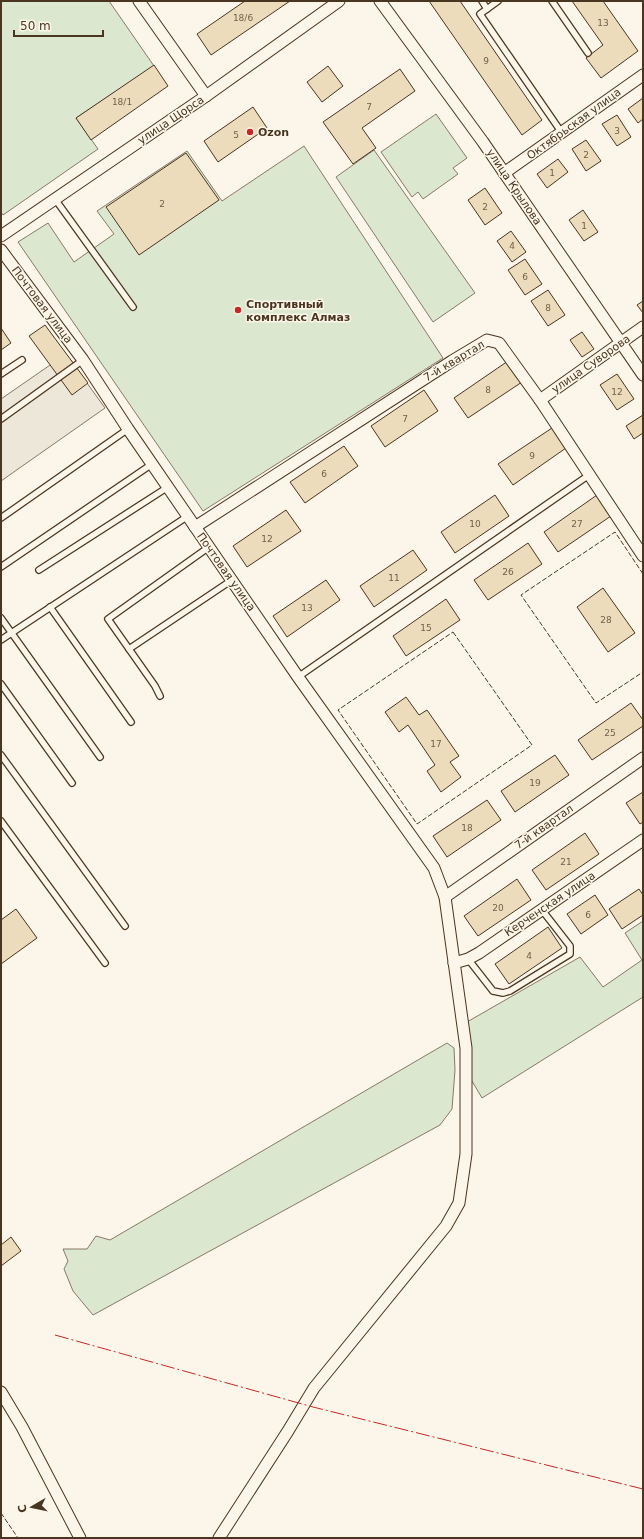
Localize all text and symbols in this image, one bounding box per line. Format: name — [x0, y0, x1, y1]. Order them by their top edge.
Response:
scale bar — [14, 12, 103, 38]
house number: 18/6 — [233, 13, 253, 23]
house number: 13 — [597, 18, 609, 28]
text: 50 m — [20, 19, 51, 33]
house number: 9 — [483, 56, 489, 66]
street label: Октябрьская улица — [524, 86, 624, 162]
street label: улица Щорса — [135, 93, 207, 147]
house number: 18/1 — [112, 97, 132, 107]
house number: 7 — [366, 102, 372, 112]
place label: Ozon — [258, 126, 289, 139]
house number: 3 — [614, 126, 620, 136]
marker: Ozon — [245, 127, 255, 137]
house number: 5 — [233, 130, 239, 140]
street label: улица Крылова — [484, 147, 544, 227]
house number: 2 — [583, 150, 589, 160]
house number: 1 — [549, 168, 555, 178]
house number: 2 — [159, 199, 165, 209]
house number: 2 — [482, 202, 488, 212]
house number: 1 — [581, 221, 587, 231]
house number: 4 — [509, 241, 515, 251]
street label: Почтовая улица — [9, 264, 75, 346]
house number: 6 — [522, 272, 528, 282]
place label: Спортивный комплекс Алмаз — [246, 298, 350, 324]
house number: 8 — [545, 303, 551, 313]
marker: Спортивный комплекс Алмаз — [233, 305, 243, 315]
street label: улица Суворова — [549, 332, 633, 396]
street label: 7-й квартал — [421, 338, 487, 384]
house number: 8 — [485, 385, 491, 395]
house number: 12 — [611, 387, 623, 397]
house number: 7 — [402, 414, 408, 424]
house number: 9 — [529, 451, 535, 461]
house number: 6 — [321, 469, 327, 479]
house number: 10 — [469, 519, 481, 529]
house number: 27 — [571, 519, 583, 529]
street label: Почтовая улица — [194, 530, 258, 614]
house number: 12 — [261, 534, 273, 544]
house number: 26 — [502, 567, 514, 577]
house number: 11 — [388, 573, 400, 583]
house number: 13 — [301, 603, 313, 613]
house number: 28 — [600, 615, 612, 625]
house number: 15 — [420, 623, 432, 633]
house number: 25 — [604, 728, 616, 738]
house number: 17 — [430, 739, 442, 749]
house number: 19 — [529, 778, 541, 788]
street label: 7-й квартал — [512, 802, 576, 852]
house number: 18 — [461, 823, 473, 833]
house number: 21 — [560, 857, 572, 867]
street label: Керченская улица — [502, 869, 598, 939]
house number: 20 — [492, 903, 504, 913]
house number: 6 — [585, 910, 591, 920]
house number: 4 — [526, 951, 532, 961]
north arrow — [12, 1487, 52, 1527]
text: С — [16, 1503, 30, 1513]

